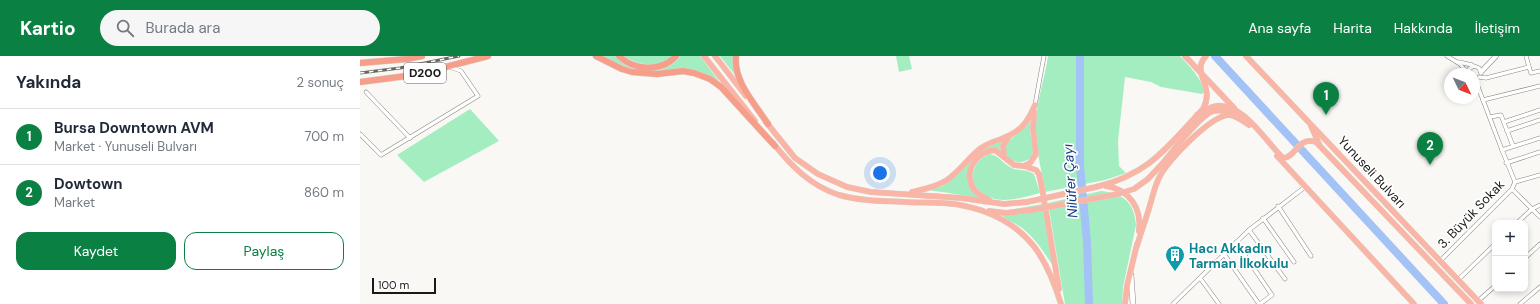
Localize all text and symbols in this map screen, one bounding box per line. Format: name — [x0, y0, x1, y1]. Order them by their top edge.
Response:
search box — [100, 10, 380, 46]
text: Kartio — [20, 16, 76, 41]
icon: search — [114, 17, 136, 39]
text: Burada ara — [146, 18, 220, 38]
text: Ana sayfa — [1248, 19, 1311, 37]
text: Harita — [1333, 19, 1372, 37]
text: Hakkında — [1394, 19, 1453, 37]
text: İletişim — [1475, 19, 1520, 37]
road number: D200 — [404, 63, 446, 83]
north arrow — [1444, 68, 1480, 104]
text: Yakında — [16, 71, 81, 93]
text: 2 sonuç — [296, 74, 344, 91]
pin: 1 — [1313, 82, 1339, 115]
text: Bursa Downtown AVM — [54, 118, 214, 138]
text: 1 — [27, 128, 31, 145]
text: 700 m — [304, 128, 344, 145]
street label: Yunuseli Bulvarı — [1334, 132, 1410, 212]
pin: 2 — [1417, 132, 1443, 165]
text: Market · Yunuseli Bulvarı — [54, 138, 197, 155]
water label: Nilüfer Çayı — [1058, 143, 1082, 219]
your location — [870, 163, 890, 183]
text: Dowtown — [54, 174, 123, 194]
street label: 3. Büyük Sokak — [1434, 176, 1508, 252]
text: 2 — [25, 184, 33, 201]
text: 860 m — [304, 184, 344, 201]
text: Market — [54, 194, 95, 211]
map controls — [1492, 220, 1528, 292]
button: + — [1492, 220, 1528, 256]
button: Kaydet — [16, 232, 176, 270]
button: Paylaş — [184, 232, 344, 270]
place label: Hacı Akkadın Tarman İlkokulu — [1189, 240, 1288, 272]
building icon: Hacı Akkadın Tarman İlkokulu — [1164, 244, 1186, 272]
button: − — [1492, 256, 1528, 292]
scale bar — [372, 276, 436, 295]
text: 100 m — [378, 278, 409, 292]

